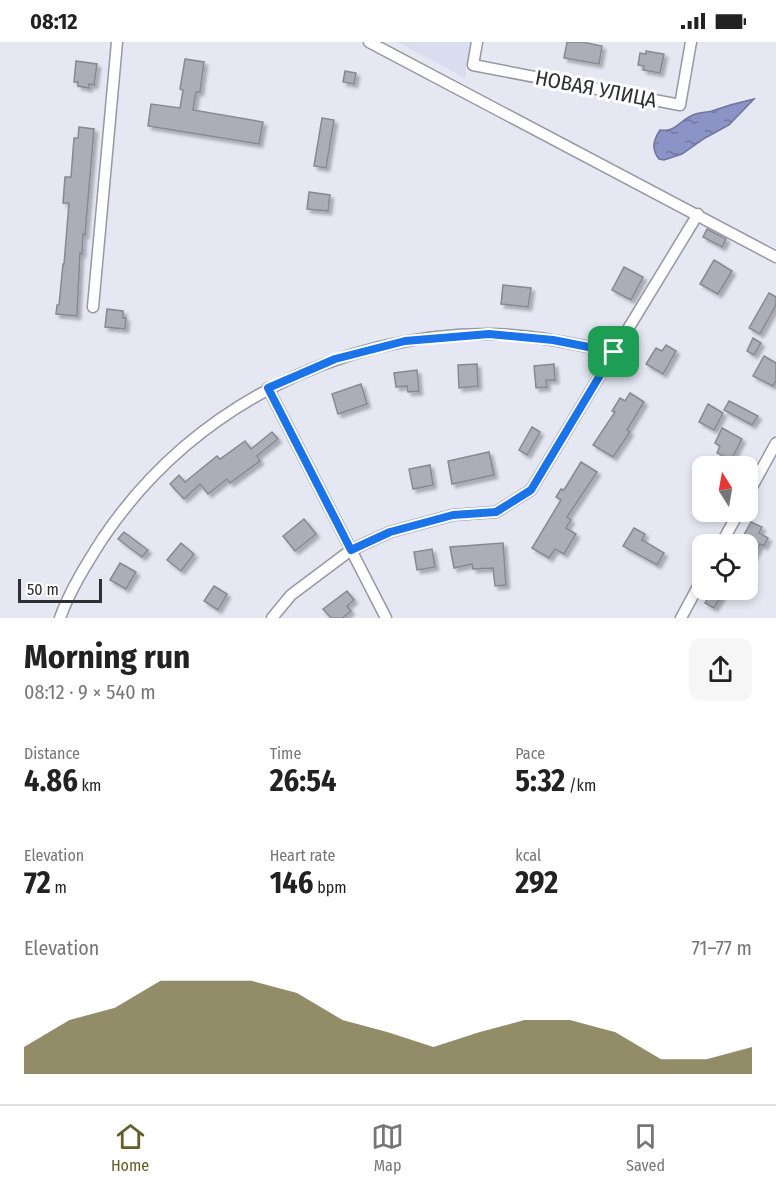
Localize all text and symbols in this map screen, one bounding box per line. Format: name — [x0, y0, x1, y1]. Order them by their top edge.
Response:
text: 08:12 — [30, 8, 77, 35]
street label: НОВАЯ УЛИЦА — [533, 64, 659, 114]
pin — [588, 326, 639, 377]
icon: arrive — [597, 335, 630, 368]
north arrow — [692, 456, 758, 522]
map controls — [692, 456, 758, 600]
button: locate — [692, 534, 758, 600]
scale bar — [18, 576, 102, 604]
text: 50 m — [27, 580, 59, 599]
text: Morning run — [24, 637, 190, 677]
button: share — [689, 638, 752, 701]
text: 08:12 · 9 × 540 m — [24, 680, 156, 704]
text: Distance — [24, 744, 80, 763]
text: Time — [270, 744, 301, 763]
text: Pace — [515, 744, 545, 763]
text: 4.86 — [24, 763, 78, 799]
text: 26:54 — [270, 763, 337, 799]
text: 5:32 — [515, 763, 565, 799]
text: km — [78, 776, 101, 795]
text: /km — [565, 776, 596, 795]
text: Elevation — [24, 846, 84, 865]
text: Heart rate — [270, 846, 335, 865]
text: kcal — [515, 846, 541, 865]
text: 72 — [24, 865, 51, 901]
text: 146 — [270, 865, 313, 901]
text: 292 — [515, 865, 558, 901]
text: m — [51, 878, 67, 897]
text: bpm — [313, 878, 347, 897]
text: Elevation — [24, 936, 99, 960]
text: 71–77 m — [692, 936, 752, 960]
tab: Home — [111, 1120, 149, 1175]
tab: Map — [371, 1120, 404, 1175]
tab: Saved — [626, 1120, 665, 1175]

